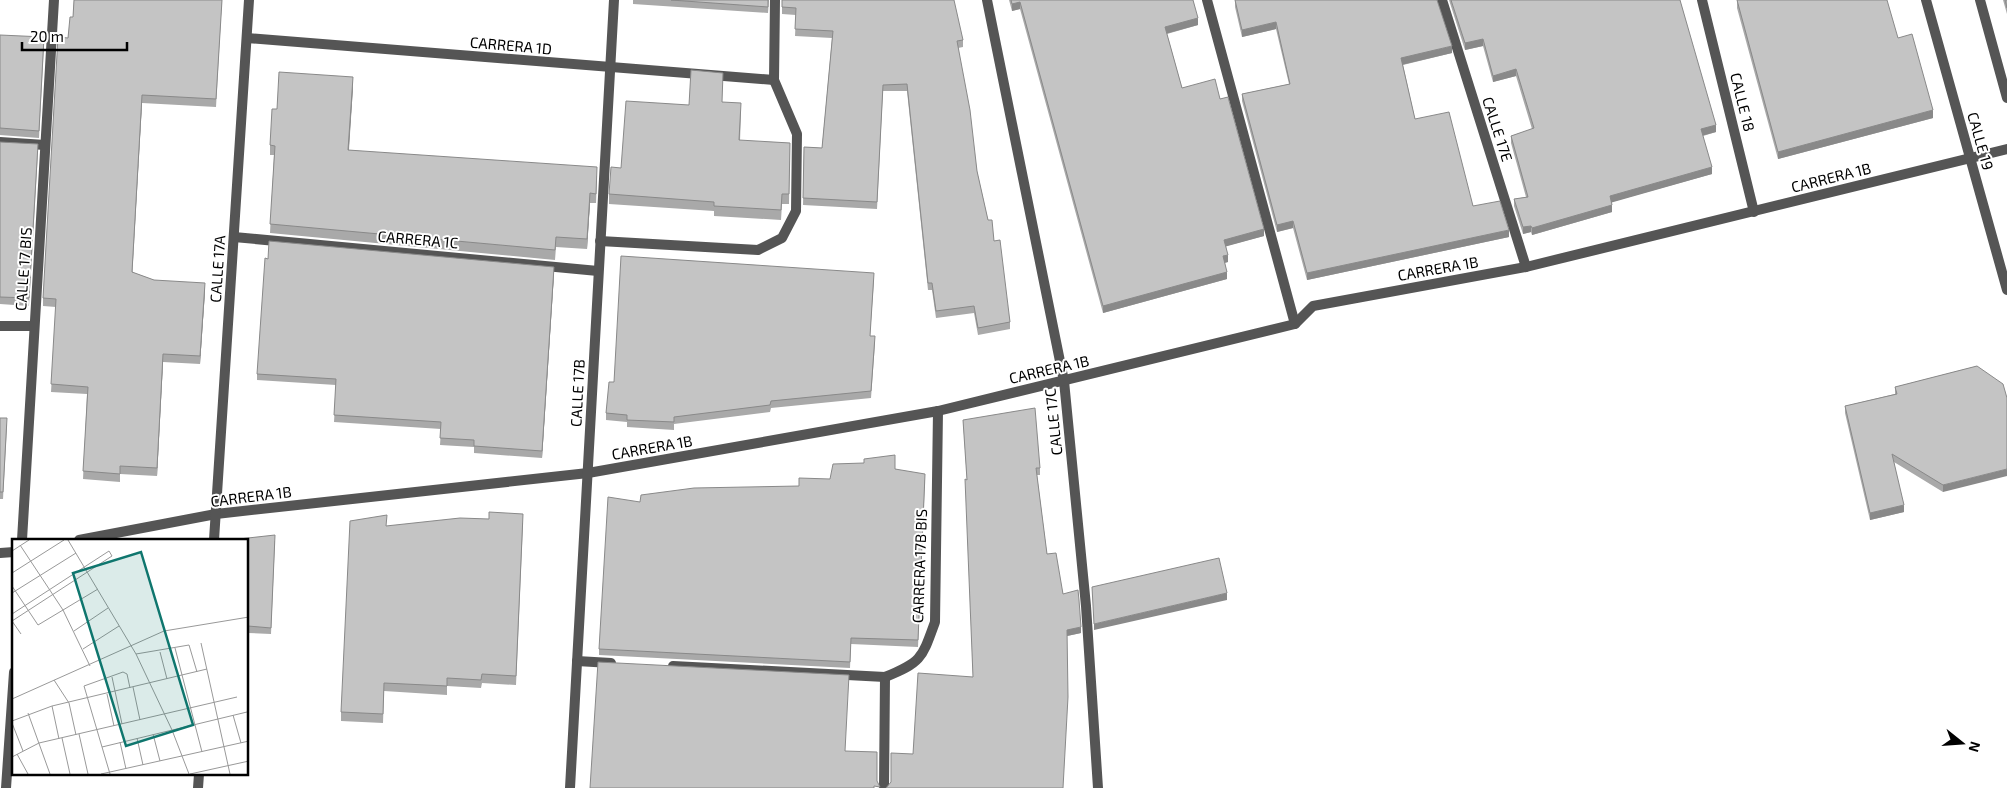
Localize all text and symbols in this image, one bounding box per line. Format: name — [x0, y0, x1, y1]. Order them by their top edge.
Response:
scale bar — [22, 20, 128, 52]
text: 20 m — [30, 27, 64, 45]
street label: CARRERA 1D — [469, 32, 553, 58]
street label: CALLE 18 — [1727, 71, 1759, 133]
street label: CALLE 17E — [1479, 94, 1517, 164]
street label: CALLE 19 — [1964, 110, 1998, 172]
street label: CARRERA 1B — [1789, 158, 1873, 196]
street label: CALLE 17 BIS — [11, 227, 35, 311]
street label: CARRERA 1C — [377, 227, 460, 252]
street label: CALLE 17A — [206, 234, 228, 303]
street label: CARRERA 1B — [1396, 252, 1480, 284]
street label: CARRERA 1B — [1007, 351, 1091, 387]
street label: CALLE 17B — [566, 359, 588, 427]
street label: CALLE 17C — [1040, 387, 1065, 456]
street label: CARRERA 1B — [610, 431, 694, 463]
street label: CARRERA 1B — [209, 482, 293, 510]
street label: CARRERA 17B BIS — [908, 509, 930, 623]
inset map — [12, 539, 249, 776]
north arrow — [1937, 718, 1987, 768]
text: N — [1965, 740, 1985, 754]

